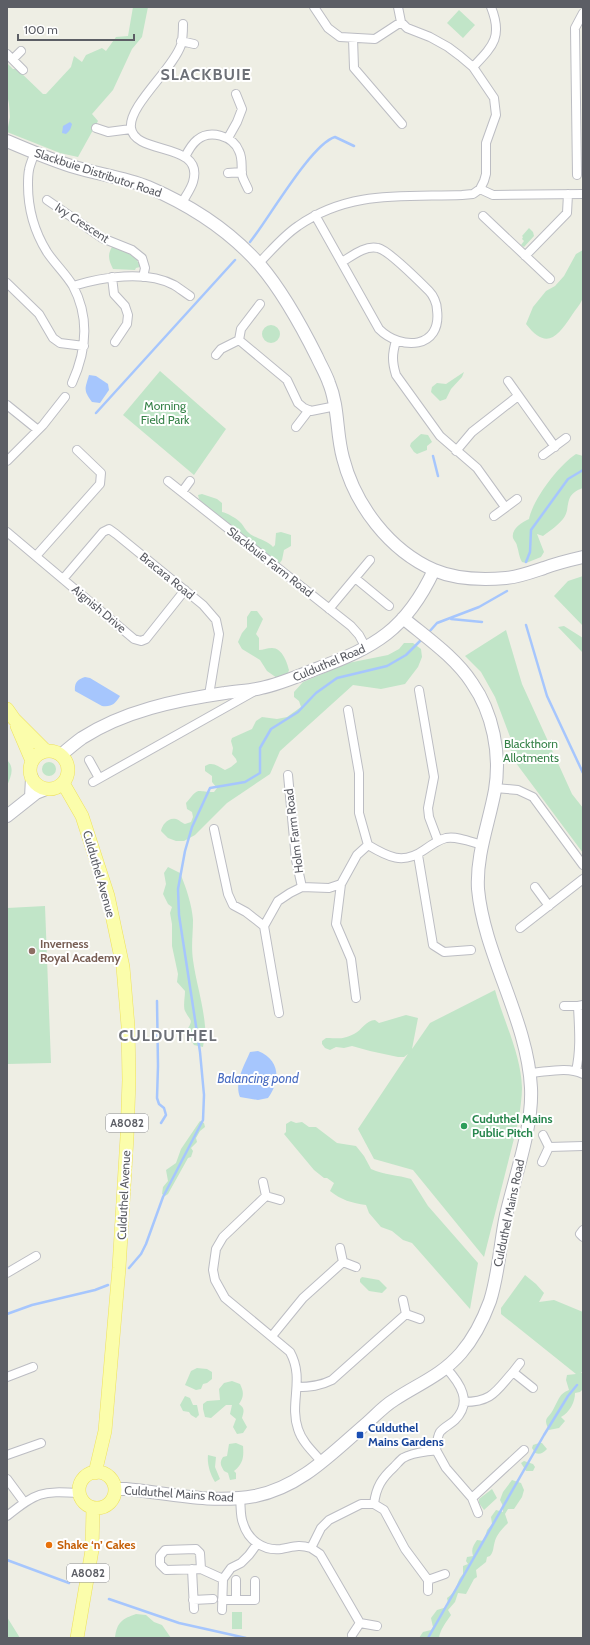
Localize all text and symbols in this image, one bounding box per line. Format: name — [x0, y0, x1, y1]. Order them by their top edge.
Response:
scale bar — [18, 16, 134, 42]
text: 100 m — [24, 22, 58, 37]
district label: SLACKBUIE — [161, 65, 251, 84]
street label: Slackbuie Distributor Road — [32, 145, 164, 200]
street label: Ivy Crescent — [52, 199, 112, 246]
park label: Morning Field Park — [141, 398, 190, 427]
street label: Slackbuie Farm Road — [224, 523, 316, 600]
street label: Bracara Road — [137, 549, 198, 602]
street label: Aignish Drive — [69, 582, 130, 636]
street label: Culduthel Road — [290, 640, 367, 685]
park label: Blackthorn Allotments — [503, 736, 559, 765]
street label: Holm Farm Road — [281, 788, 306, 874]
street label: Culduthel Avenue — [80, 829, 119, 919]
place label: Inverness Royal Academy — [40, 936, 121, 965]
marker: Inverness Royal Academy — [27, 946, 37, 956]
district label: CULDUTHEL — [119, 1026, 217, 1045]
water label: Balancing pond — [217, 1070, 299, 1086]
place label: Cuduthel Mains Public Pitch — [472, 1111, 553, 1140]
road number: A8082 — [106, 1114, 148, 1132]
marker: Cuduthel Mains Public Pitch — [459, 1121, 469, 1131]
street label: Culduthel Avenue — [114, 1150, 133, 1240]
street label: Culduthel Mains Road — [490, 1158, 527, 1268]
place label: Culduthel Mains Gardens — [368, 1420, 444, 1449]
marker: Culduthel Mains Gardens — [355, 1430, 365, 1440]
street label: Culduthel Mains Road — [124, 1482, 234, 1505]
place label: Shake ‘n’ Cakes — [57, 1537, 136, 1552]
marker: Shake ‘n’ Cakes — [44, 1540, 54, 1550]
road number: A8082 — [67, 1564, 109, 1582]

